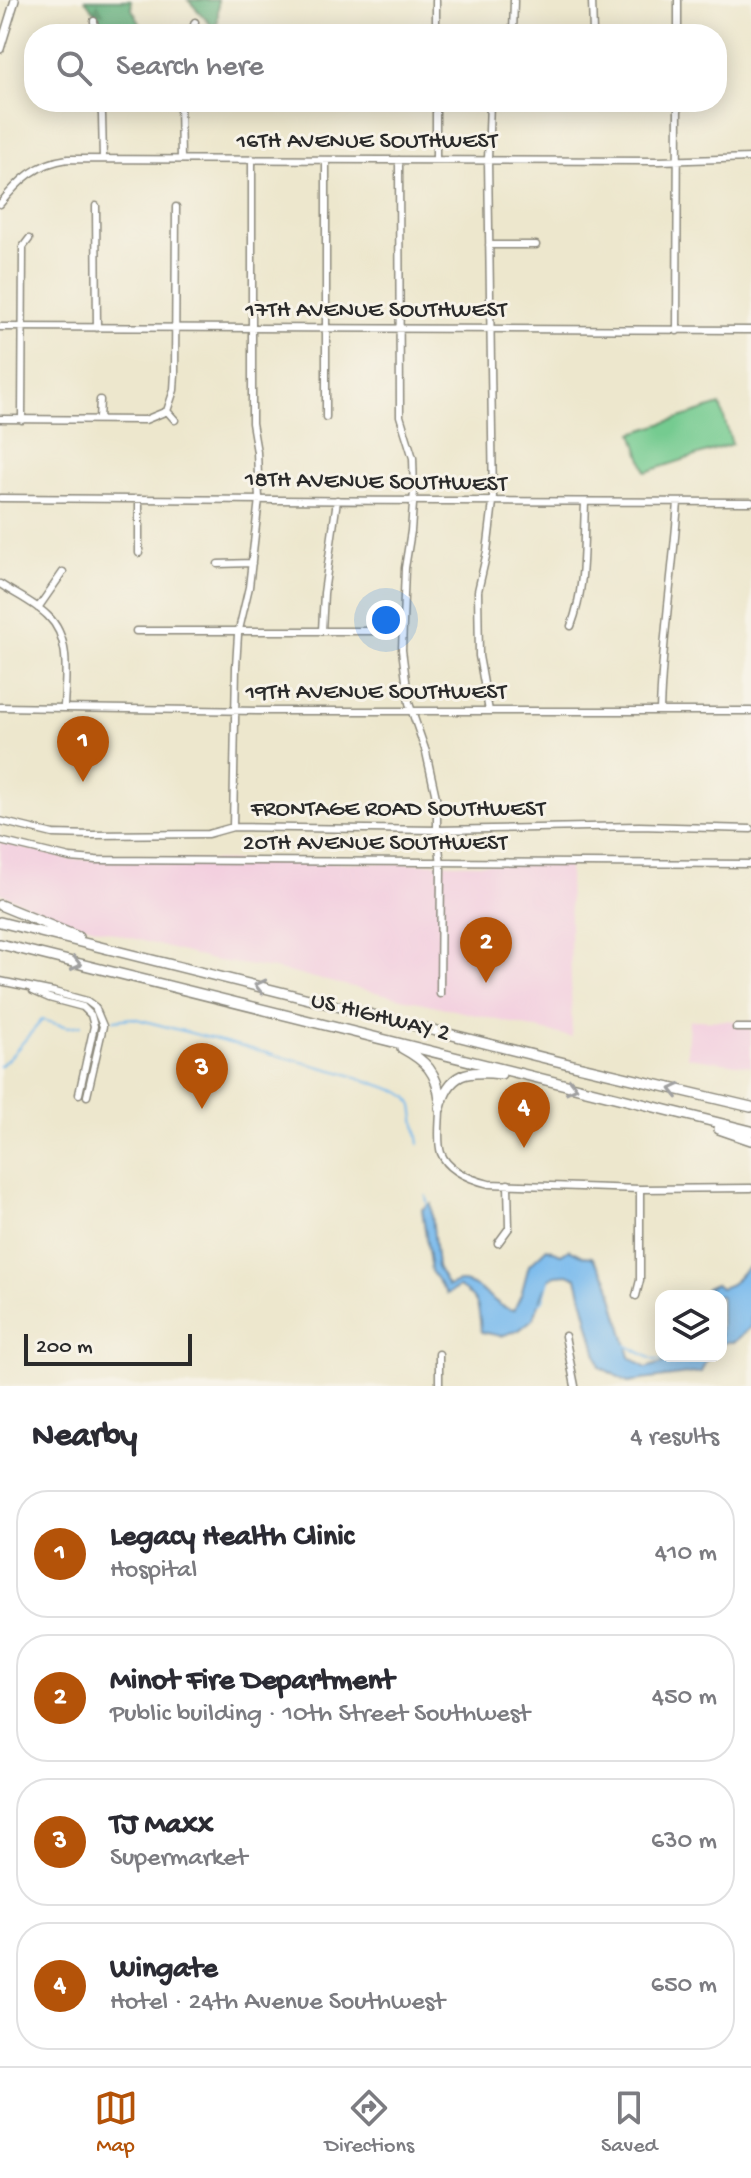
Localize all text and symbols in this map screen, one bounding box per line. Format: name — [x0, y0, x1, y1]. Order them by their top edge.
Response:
search box — [24, 24, 727, 112]
icon: search — [52, 46, 96, 90]
text: Search here — [116, 51, 264, 86]
street label: 16TH AVENUE SOUTHWEST — [235, 128, 499, 157]
street label: 17TH AVENUE SOUTHWEST — [244, 297, 509, 326]
street label: 18TH AVENUE SOUTHWEST — [244, 466, 509, 500]
your location — [366, 600, 406, 640]
street label: 19TH AVENUE SOUTHWEST — [244, 679, 508, 708]
pin: 1 — [57, 716, 109, 782]
street label: FRONTAGE ROAD SOUTHWEST — [250, 796, 547, 825]
street label: 20TH AVENUE SOUTHWEST — [243, 830, 509, 859]
pin: 2 — [460, 917, 512, 983]
one-way arrow — [68, 954, 82, 971]
one-way arrow — [253, 979, 267, 996]
street label: US HIGHWAY 2 — [308, 987, 453, 1049]
pin: 3 — [176, 1043, 228, 1109]
one-way arrow — [565, 1078, 579, 1095]
pin: 4 — [498, 1082, 550, 1148]
one-way arrow — [669, 1082, 682, 1099]
map controls — [655, 1290, 727, 1362]
button: layers — [655, 1290, 727, 1362]
scale bar — [24, 1330, 192, 1366]
text: 200 m — [36, 1335, 93, 1361]
text: Nearby — [32, 1418, 137, 1458]
text: 4 results — [630, 1423, 719, 1454]
text: Legacy Health Clinic — [110, 1521, 354, 1556]
text: 1 — [55, 1539, 65, 1570]
text: 410 m — [655, 1539, 717, 1570]
text: Hospital — [110, 1556, 197, 1587]
text: Minot Fire Department — [110, 1665, 394, 1700]
text: 2 — [54, 1683, 66, 1714]
text: 450 m — [652, 1683, 717, 1714]
text: Public building · 10th Street Southwest — [110, 1700, 530, 1731]
text: TJ Maxx — [110, 1809, 214, 1844]
text: 3 — [53, 1827, 67, 1858]
text: 630 m — [651, 1827, 717, 1858]
text: Supermarket — [110, 1844, 247, 1875]
text: Wingate — [110, 1953, 218, 1988]
text: 4 — [54, 1971, 66, 2002]
text: 650 m — [651, 1971, 717, 2002]
text: Hotel · 24th Avenue Southwest — [110, 1988, 445, 2019]
tab: Map — [94, 2086, 138, 2160]
tab: Directions — [325, 2086, 414, 2160]
tab: Saved — [601, 2086, 657, 2160]

